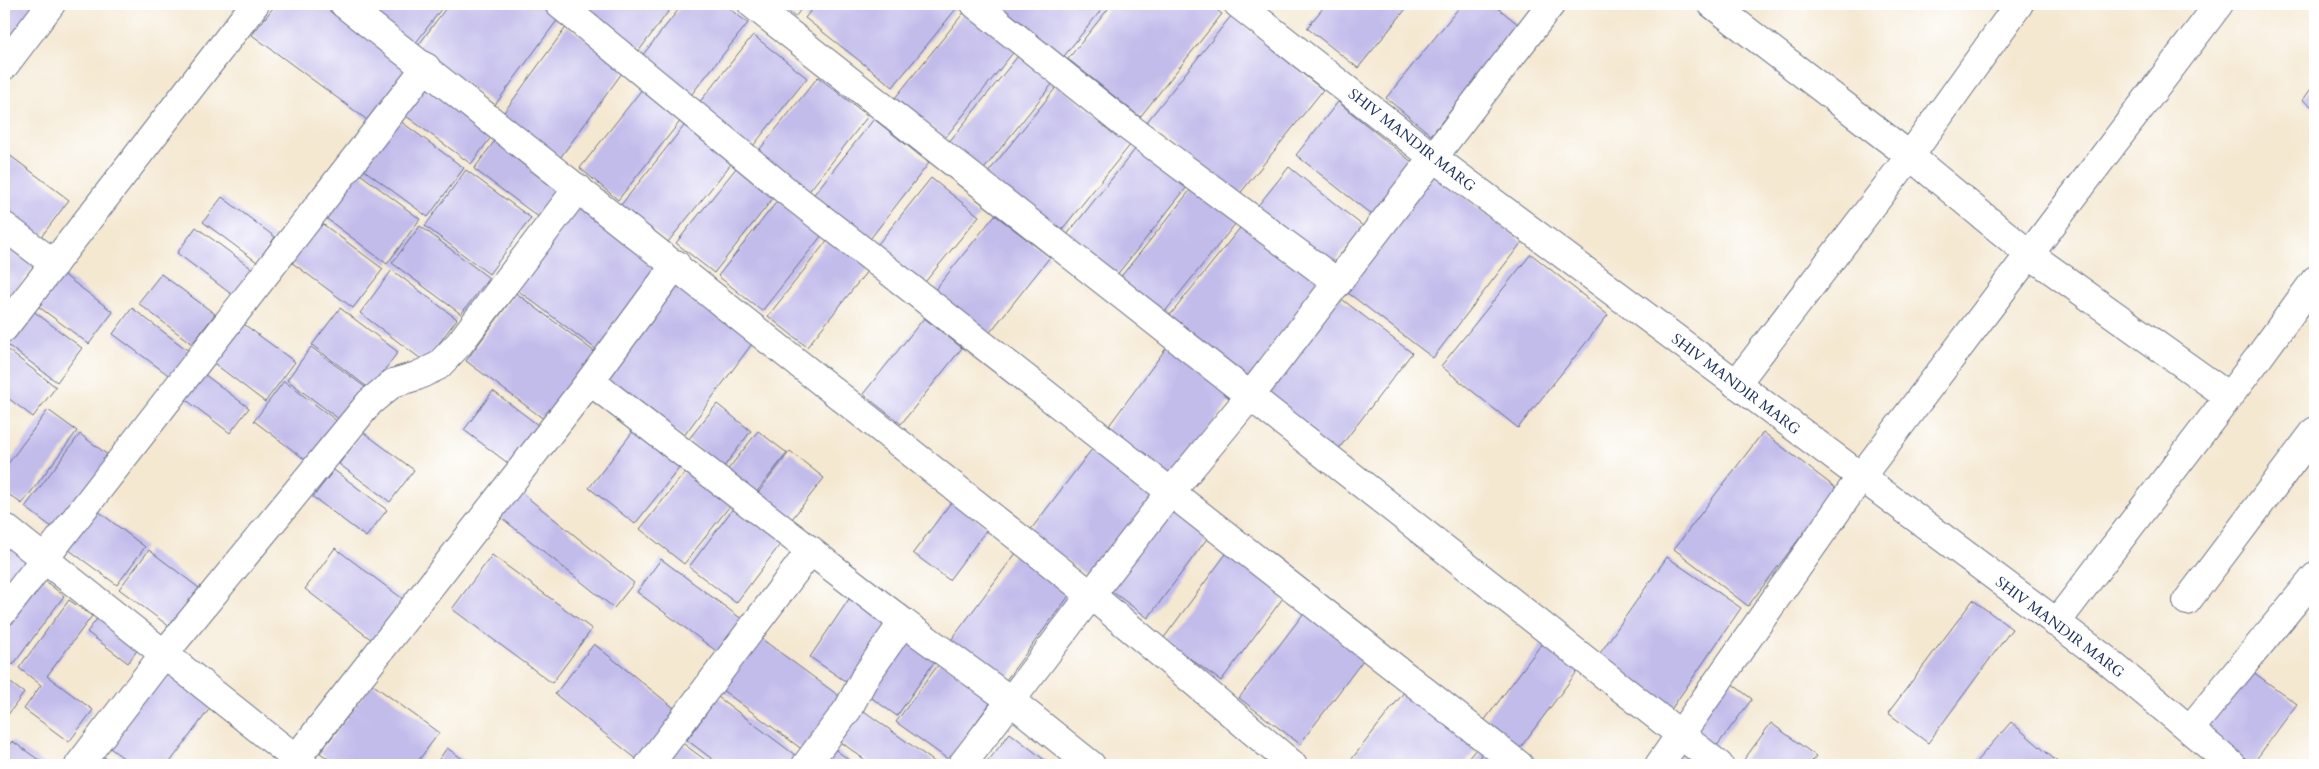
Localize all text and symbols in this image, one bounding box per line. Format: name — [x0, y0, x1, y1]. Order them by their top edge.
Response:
street label: SHIV MANDIR MARG — [1344, 84, 1480, 196]
street label: SHIV MANDIR MARG — [1667, 329, 1805, 439]
street label: SHIV MANDIR MARG — [1991, 572, 2129, 682]

